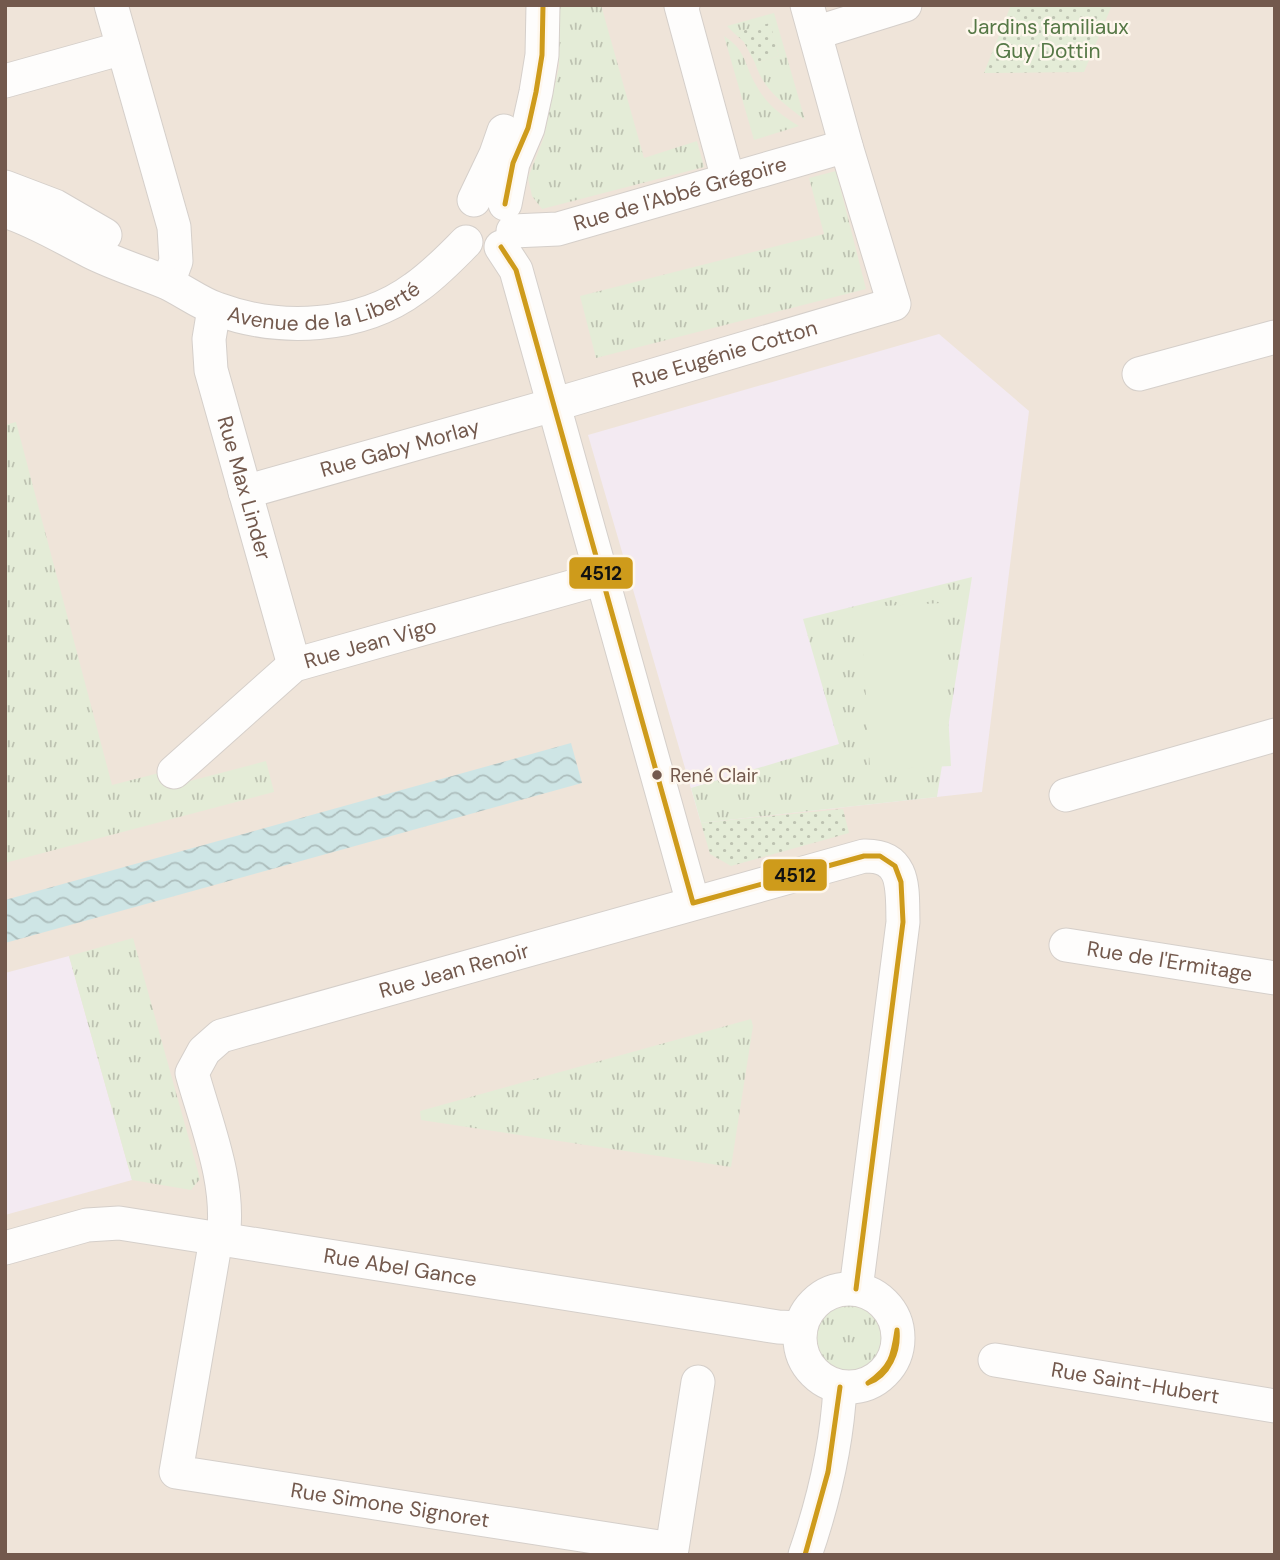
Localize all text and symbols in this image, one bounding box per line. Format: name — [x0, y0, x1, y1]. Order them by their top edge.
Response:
park label: Jardins familiaux Guy Dottin — [967, 13, 1129, 65]
street label: Rue de l'Abbé Grégoire — [570, 150, 790, 238]
street label: Avenue de la Liberté — [224, 275, 426, 337]
street label: Rue Eugénie Cotton — [629, 314, 820, 395]
street label: Rue Gaby Morlay — [317, 412, 483, 484]
street label: Rue Max Linder — [211, 413, 278, 563]
line badge: 4512 — [568, 556, 634, 590]
text: 4512 — [580, 561, 622, 586]
street label: Rue Jean Vigo — [301, 612, 440, 676]
place label: René Clair — [670, 763, 758, 788]
marker: René Clair — [650, 768, 664, 782]
line badge: 4512 — [762, 858, 828, 892]
text: 4512 — [774, 863, 816, 888]
street label: Rue de l'Ermitage — [1085, 935, 1255, 988]
street label: Rue Jean Renoir — [376, 936, 533, 1005]
street label: Rue Abel Gance — [322, 1242, 479, 1293]
street label: Rue Saint-Hubert — [1049, 1355, 1221, 1411]
street label: Rue Simone Signoret — [289, 1476, 491, 1534]

